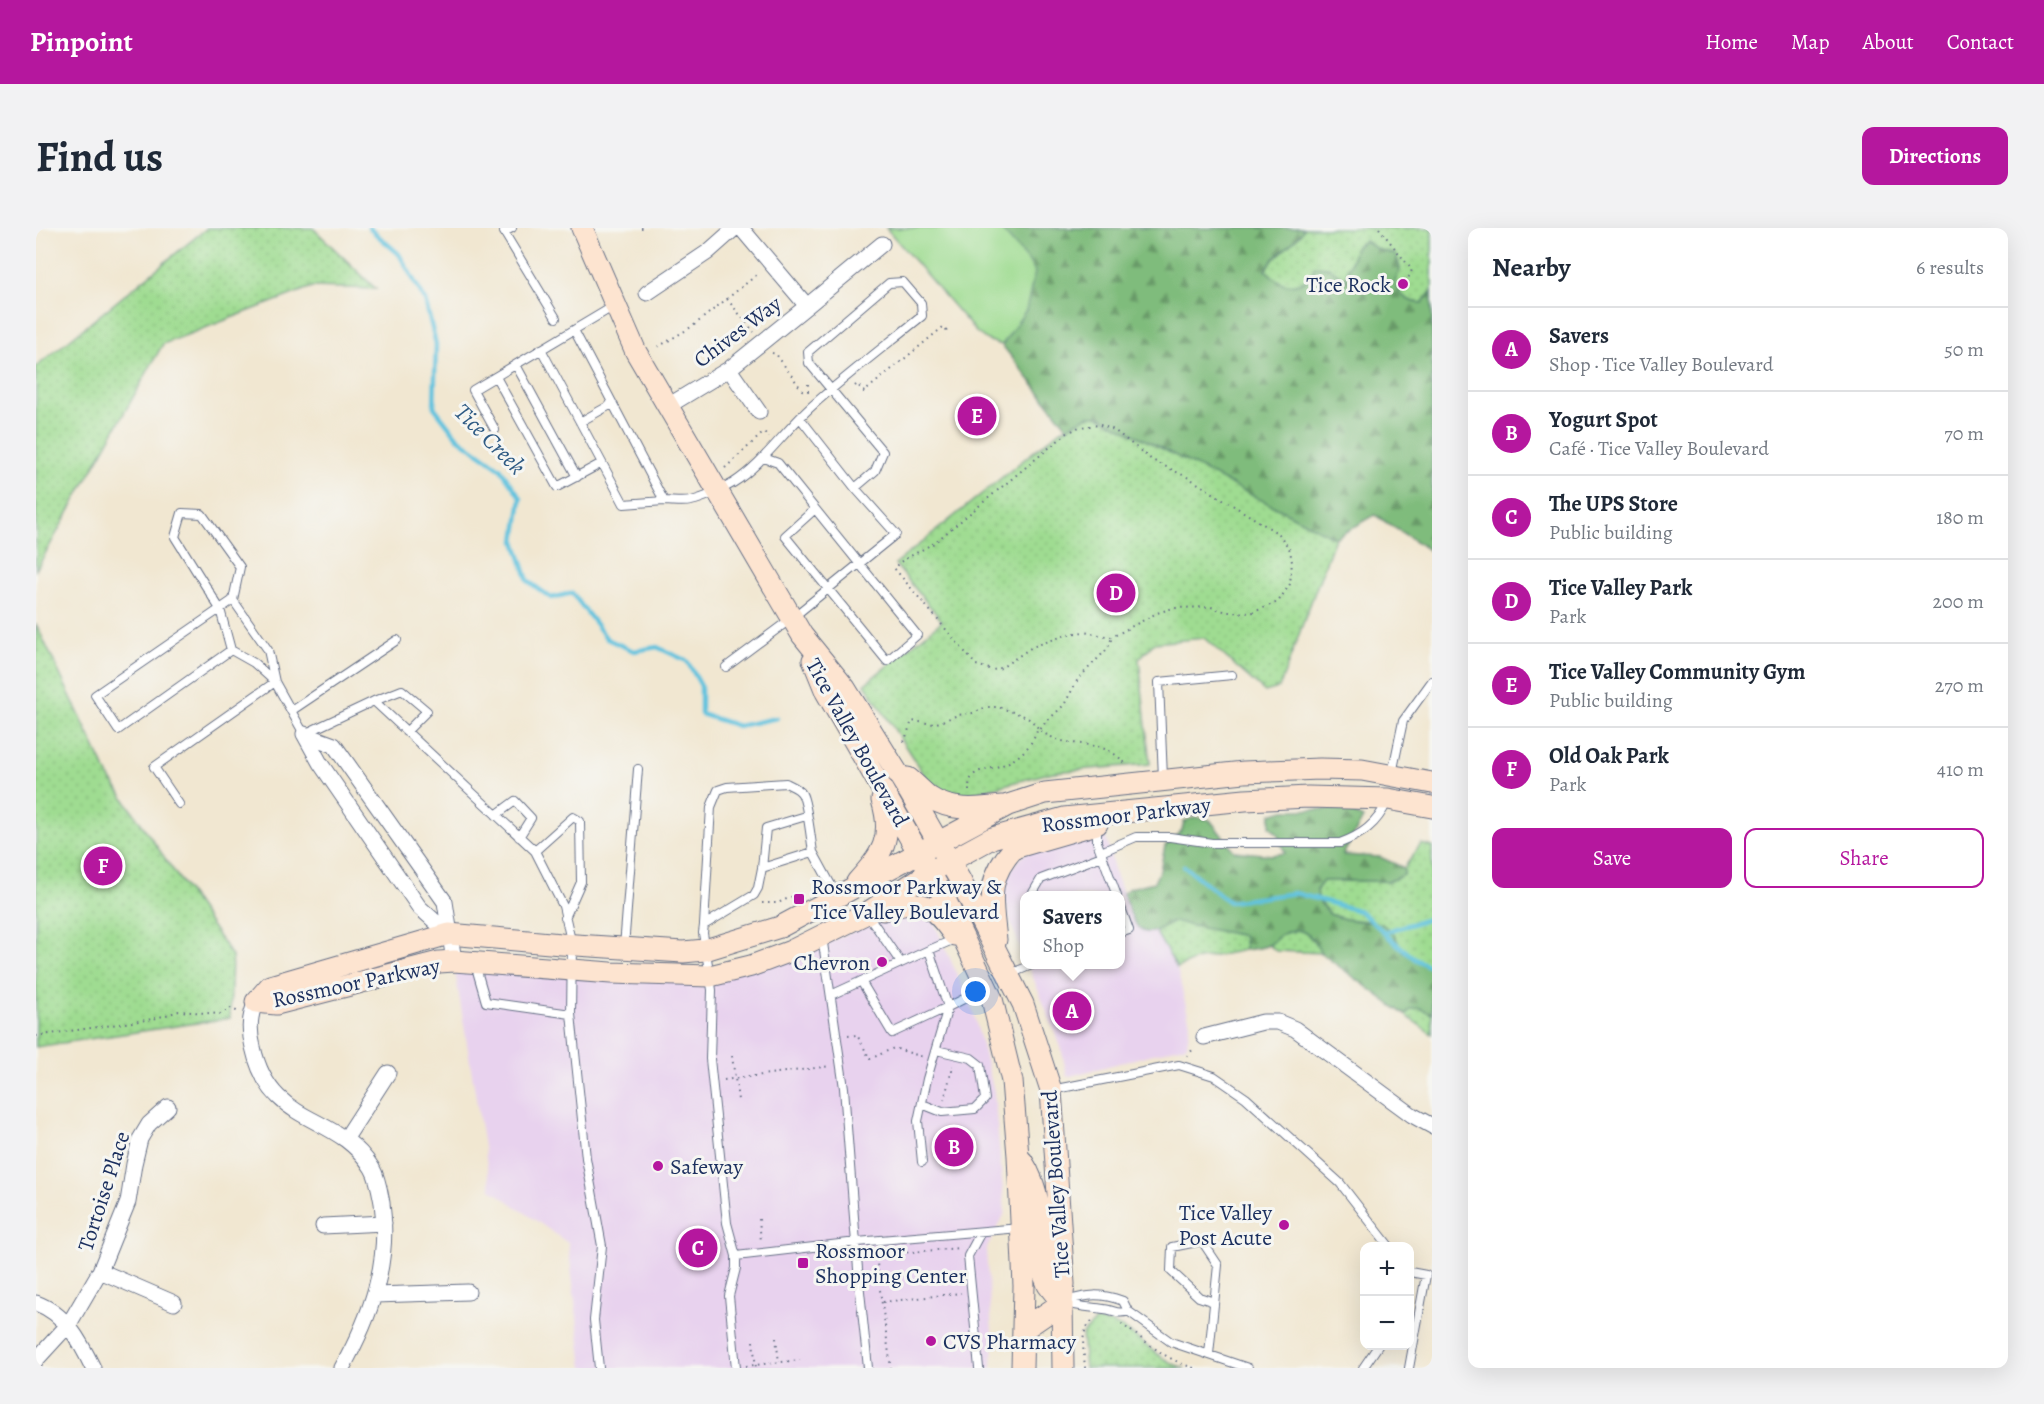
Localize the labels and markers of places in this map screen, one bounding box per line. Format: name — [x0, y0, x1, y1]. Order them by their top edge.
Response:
place label: Tice Rock — [1306, 270, 1391, 300]
marker: Tice Rock — [1396, 277, 1410, 291]
pin: E — [958, 394, 996, 438]
pin: D — [1096, 570, 1136, 616]
pin: F — [84, 844, 122, 888]
place label: Rossmoor Parkway & Tice Valley Boulevard — [811, 872, 1002, 927]
marker: Rossmoor Parkway & Tice Valley Boulevard — [792, 892, 806, 906]
place label: Chevron — [794, 948, 870, 978]
marker: Chevron — [875, 955, 889, 969]
pin: A — [1052, 988, 1092, 1034]
pin: B — [934, 1124, 974, 1170]
place label: Safeway — [670, 1152, 743, 1182]
marker: Safeway — [651, 1159, 665, 1173]
place label: Tice Valley Post Acute — [1179, 1198, 1272, 1253]
marker: Tice Valley Post Acute — [1277, 1218, 1291, 1232]
pin: C — [678, 1226, 718, 1270]
place label: Rossmoor Shopping Center — [815, 1236, 967, 1291]
marker: Rossmoor Shopping Center — [796, 1256, 810, 1270]
place label: CVS Pharmacy — [943, 1327, 1076, 1357]
marker: CVS Pharmacy — [924, 1334, 938, 1348]

